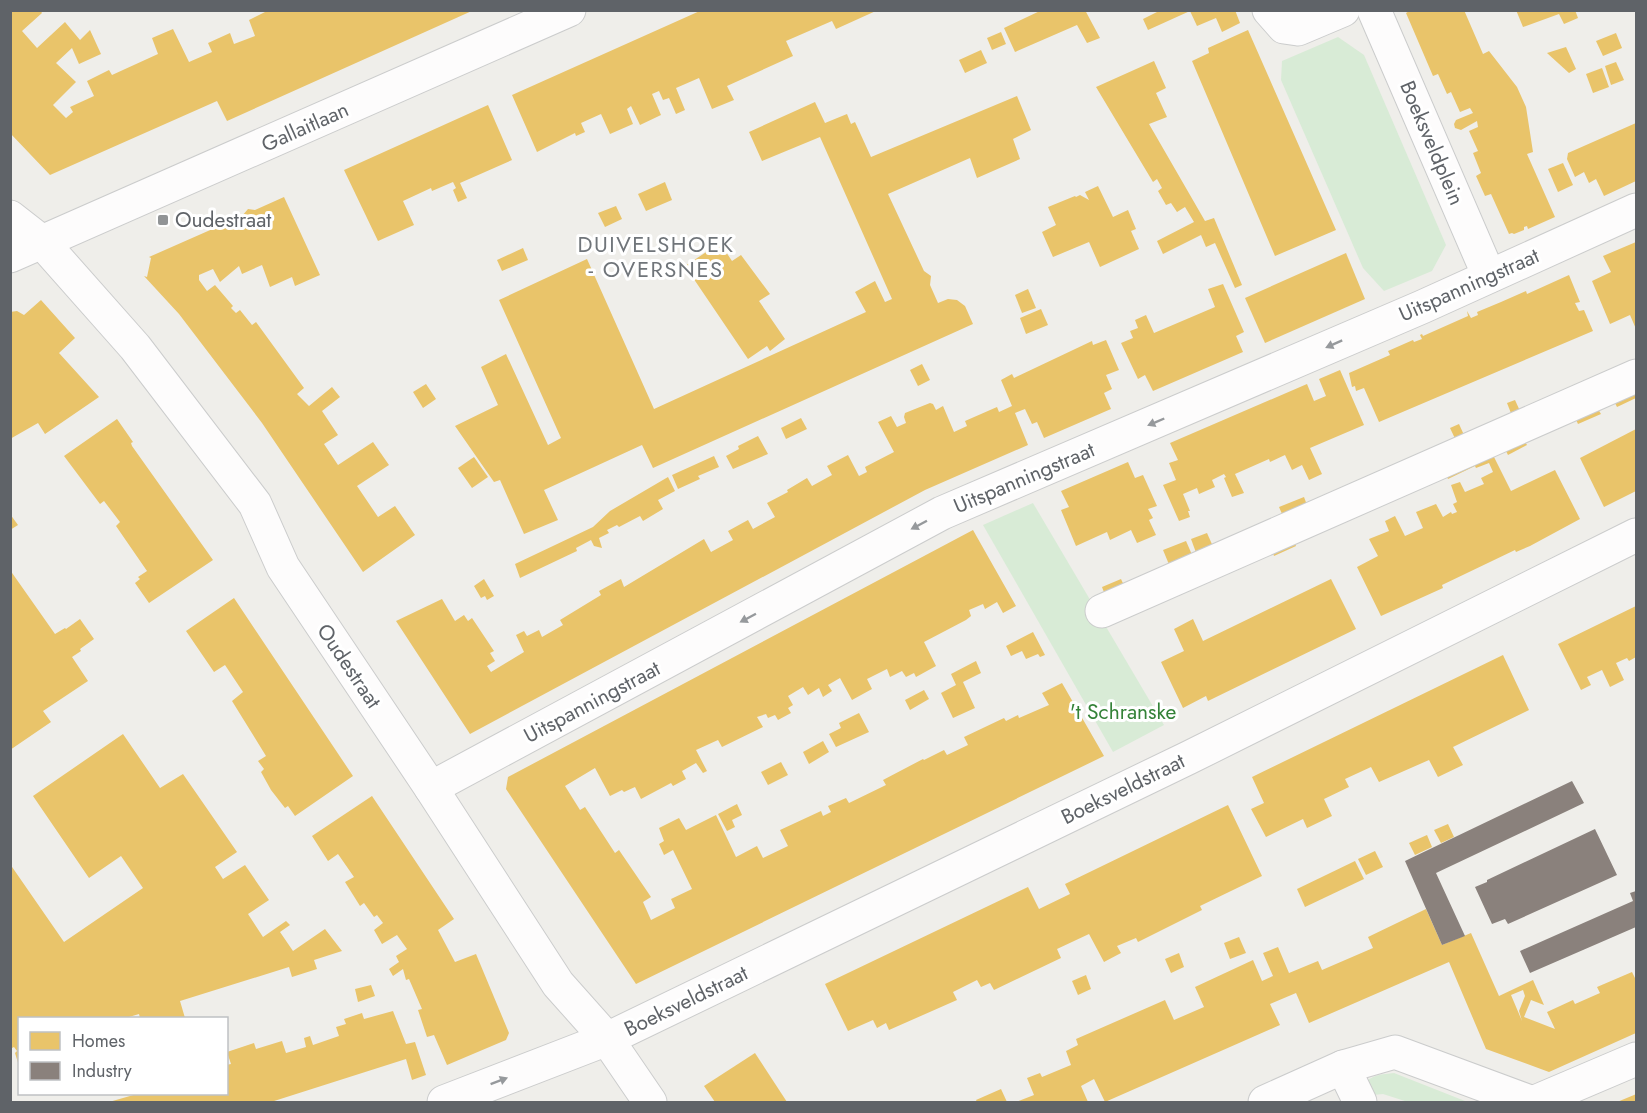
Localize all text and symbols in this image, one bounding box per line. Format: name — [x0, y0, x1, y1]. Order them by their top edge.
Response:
street label: Boeksveldplein — [1392, 76, 1472, 210]
street label: Gallaitlaan — [257, 94, 353, 160]
place label: Oudestraat — [175, 205, 271, 235]
marker: Oudestraat — [156, 213, 170, 227]
district label: DUIVELSHOEK - OVERSNES — [578, 228, 734, 285]
street label: Uitspanningstraat — [1394, 241, 1544, 329]
one-way arrow — [1325, 339, 1343, 349]
one-way arrow — [1146, 417, 1164, 427]
street label: Uitspanningstraat — [949, 435, 1099, 521]
one-way arrow — [911, 520, 928, 530]
one-way arrow — [739, 613, 756, 623]
street label: Oudestraat — [310, 618, 388, 714]
street label: Uitspanningstraat — [518, 653, 666, 751]
park label: 't Schranske — [1070, 697, 1176, 727]
street label: Boeksveldstraat — [1056, 746, 1190, 832]
street label: Boeksveldstraat — [619, 958, 753, 1044]
legend — [18, 1017, 228, 1095]
text: Homes — [72, 1028, 125, 1054]
text: Industry — [72, 1058, 132, 1084]
one-way arrow — [490, 1076, 508, 1086]

